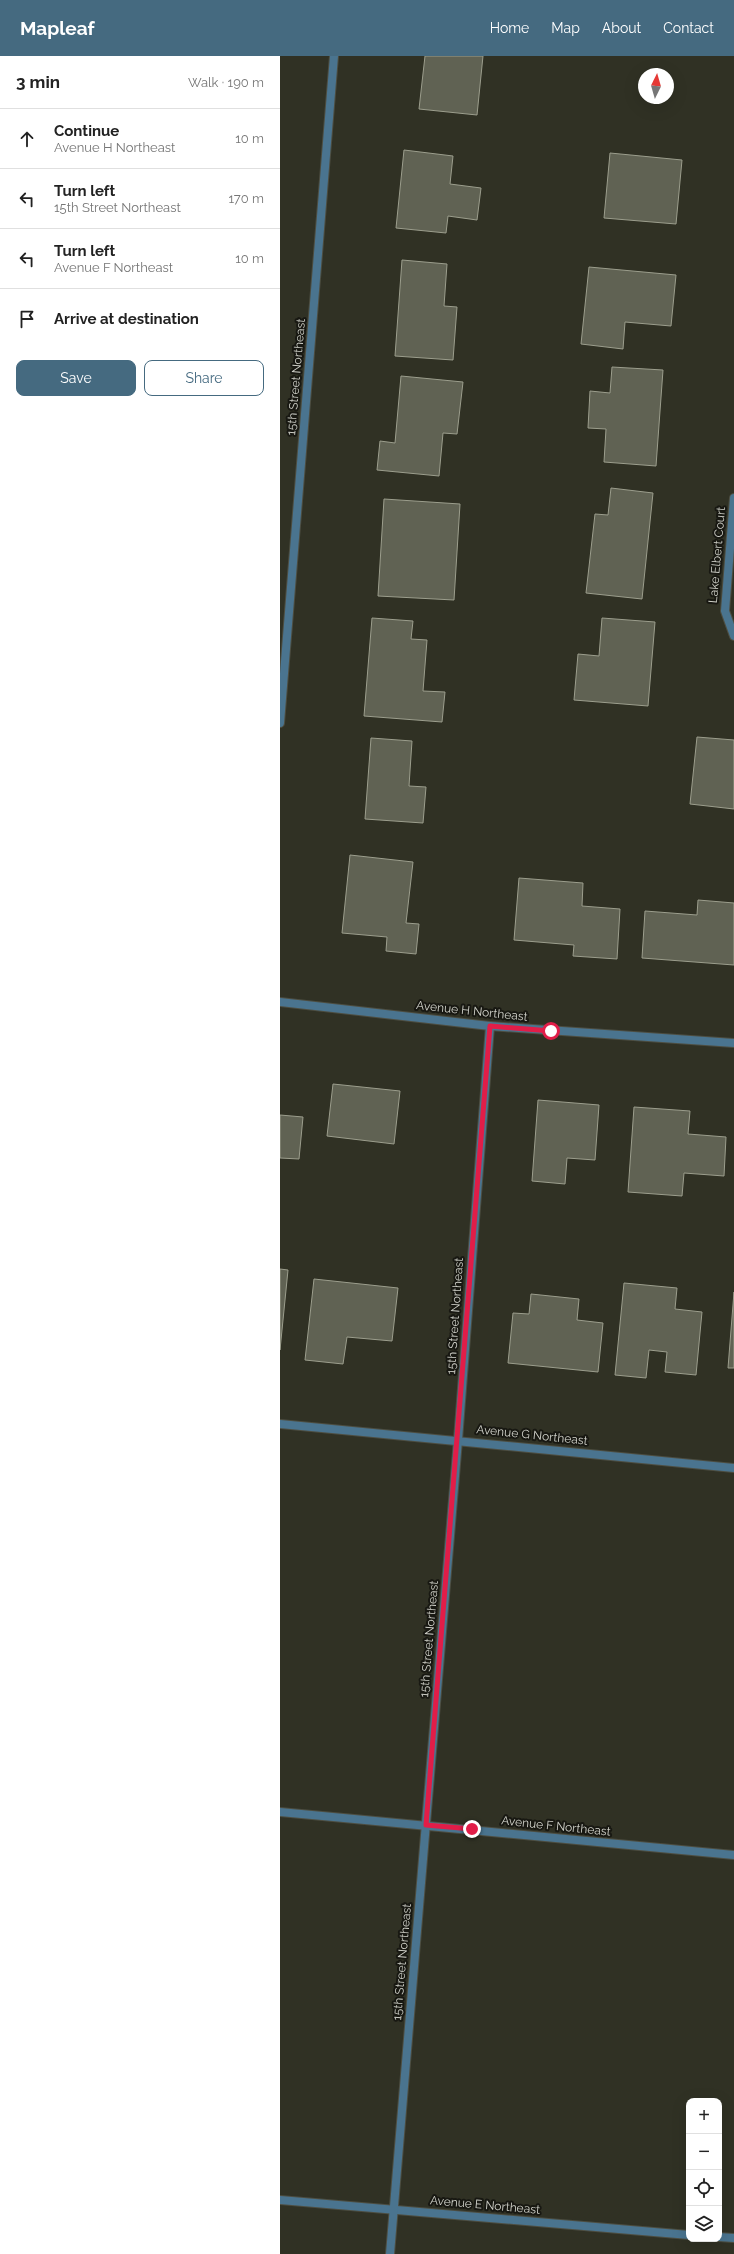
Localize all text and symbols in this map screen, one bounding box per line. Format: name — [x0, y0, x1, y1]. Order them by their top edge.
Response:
text: Mapleaf — [20, 17, 95, 39]
text: Home — [490, 20, 529, 36]
text: Map — [551, 20, 580, 36]
text: About — [602, 20, 641, 36]
text: Contact — [663, 20, 714, 36]
north arrow — [638, 68, 674, 104]
text: 3 min — [16, 72, 60, 92]
text: Walk · 190 m — [188, 75, 264, 90]
text: Continue — [54, 122, 119, 140]
icon: ahead — [16, 128, 38, 150]
text: 10 m — [235, 131, 264, 146]
text: Avenue H Northeast — [54, 140, 175, 155]
text: Turn left — [54, 182, 115, 200]
icon: left — [16, 188, 38, 210]
text: 170 m — [228, 191, 264, 206]
text: 15th Street Northeast — [54, 200, 181, 215]
text: Turn left — [54, 242, 115, 260]
icon: left — [16, 248, 38, 270]
text: 10 m — [235, 251, 264, 266]
text: Avenue F Northeast — [54, 260, 173, 275]
icon: arrive — [16, 308, 38, 330]
text: Arrive at destination — [54, 310, 199, 328]
street label: 15th Street Northeast — [284, 318, 308, 436]
button: Save — [16, 360, 136, 396]
button: Share — [144, 360, 264, 396]
street label: Lake Elbert Court — [706, 506, 728, 604]
street label: Avenue H Northeast — [416, 998, 528, 1024]
route start — [542, 1022, 560, 1040]
street label: 15th Street Northeast — [444, 1257, 466, 1375]
street label: Avenue G Northeast — [476, 1422, 588, 1448]
street label: 15th Street Northeast — [417, 1580, 441, 1698]
street label: Avenue F Northeast — [501, 1813, 611, 1839]
route end — [463, 1820, 481, 1838]
street label: 15th Street Northeast — [390, 1903, 414, 2021]
map controls — [686, 2098, 722, 2242]
button: + — [686, 2098, 722, 2134]
button: − — [686, 2134, 722, 2170]
button: locate — [686, 2170, 722, 2206]
street label: Avenue E Northeast — [429, 2193, 541, 2217]
button: layers — [686, 2206, 722, 2242]

